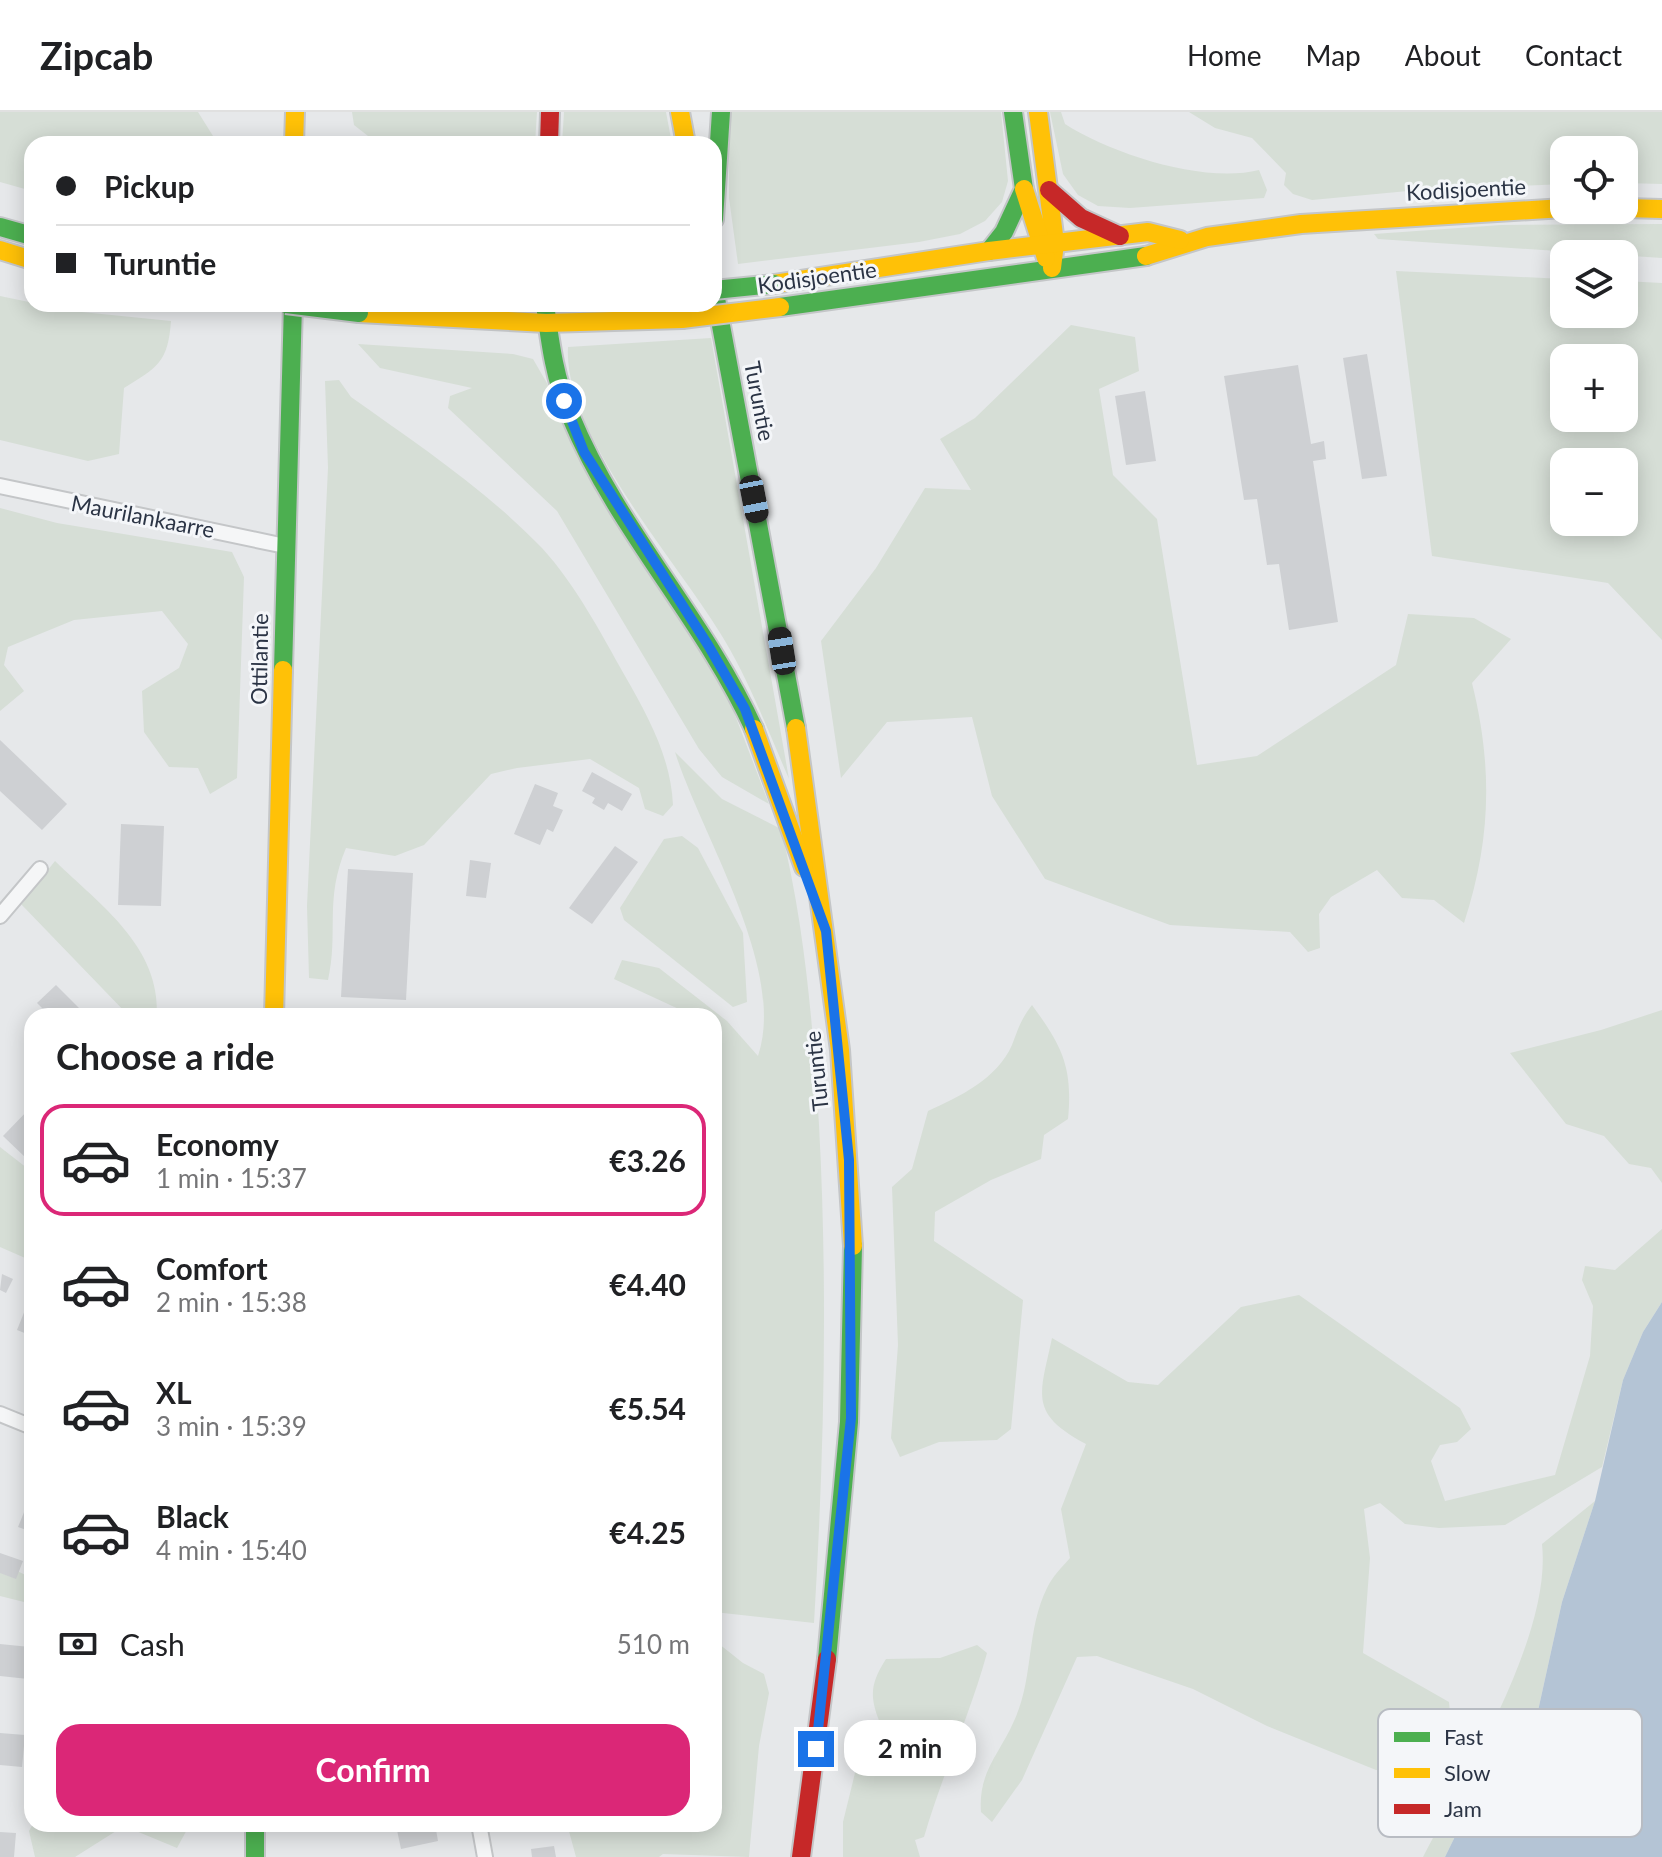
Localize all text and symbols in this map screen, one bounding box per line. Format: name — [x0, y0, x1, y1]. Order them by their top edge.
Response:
text: Zipcab — [40, 32, 153, 78]
text: Home — [1187, 38, 1262, 72]
text: Map — [1306, 38, 1361, 72]
text: About — [1405, 38, 1481, 72]
text: Contact — [1525, 38, 1622, 72]
map controls — [1550, 136, 1638, 536]
button: locate — [1550, 136, 1638, 224]
text: Pickup — [104, 168, 195, 204]
street label: Kodisjoentie — [1405, 172, 1527, 206]
button: layers — [1550, 240, 1638, 328]
text: Turuntie — [104, 245, 216, 281]
street label: Kodisjoentie — [756, 255, 878, 299]
button: + — [1550, 344, 1638, 432]
street label: Turuntie — [739, 359, 781, 443]
route start — [546, 383, 582, 419]
button: − — [1550, 448, 1638, 536]
car — [738, 473, 770, 525]
street label: Maurilankaarre — [69, 489, 217, 543]
street label: Ottilantie — [245, 613, 273, 705]
car — [766, 625, 798, 677]
street label: Turuntie — [798, 1030, 834, 1112]
text: Choose a ride — [56, 1034, 275, 1078]
icon: car — [60, 1124, 132, 1196]
text: Economy — [156, 1126, 279, 1162]
text: €3.26 — [609, 1142, 686, 1178]
text: 1 min · 15:37 — [156, 1162, 307, 1194]
icon: car — [60, 1248, 132, 1320]
text: Comfort — [156, 1250, 268, 1286]
text: €4.40 — [609, 1266, 686, 1302]
text: 2 min · 15:38 — [156, 1286, 307, 1318]
icon: car — [60, 1372, 132, 1444]
text: XL — [156, 1374, 192, 1410]
text: €5.54 — [609, 1390, 686, 1426]
text: 3 min · 15:39 — [156, 1410, 307, 1442]
icon: car — [60, 1496, 132, 1568]
text: Black — [156, 1498, 229, 1534]
text: €4.25 — [609, 1514, 686, 1550]
text: 4 min · 15:40 — [156, 1534, 307, 1566]
icon: cash — [56, 1622, 100, 1666]
text: Cash — [120, 1626, 185, 1662]
text: 510 m — [617, 1628, 690, 1660]
legend — [1378, 1709, 1642, 1837]
callout: 2 min — [844, 1721, 976, 1777]
text: Fast — [1444, 1723, 1483, 1750]
button: Confirm — [56, 1724, 690, 1816]
route end — [798, 1731, 834, 1767]
text: 2 min — [878, 1732, 942, 1764]
text: Slow — [1444, 1759, 1491, 1786]
text: Jam — [1444, 1795, 1482, 1822]

